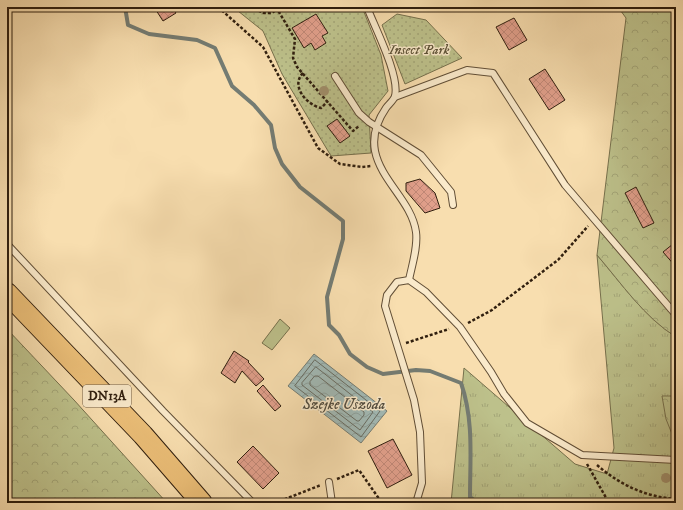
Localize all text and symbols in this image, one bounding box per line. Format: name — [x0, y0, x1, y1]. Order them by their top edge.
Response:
park label: Insect Park — [388, 41, 449, 59]
road number: DN13A — [83, 385, 131, 407]
water label: Szejke Uszoda — [302, 395, 385, 414]

